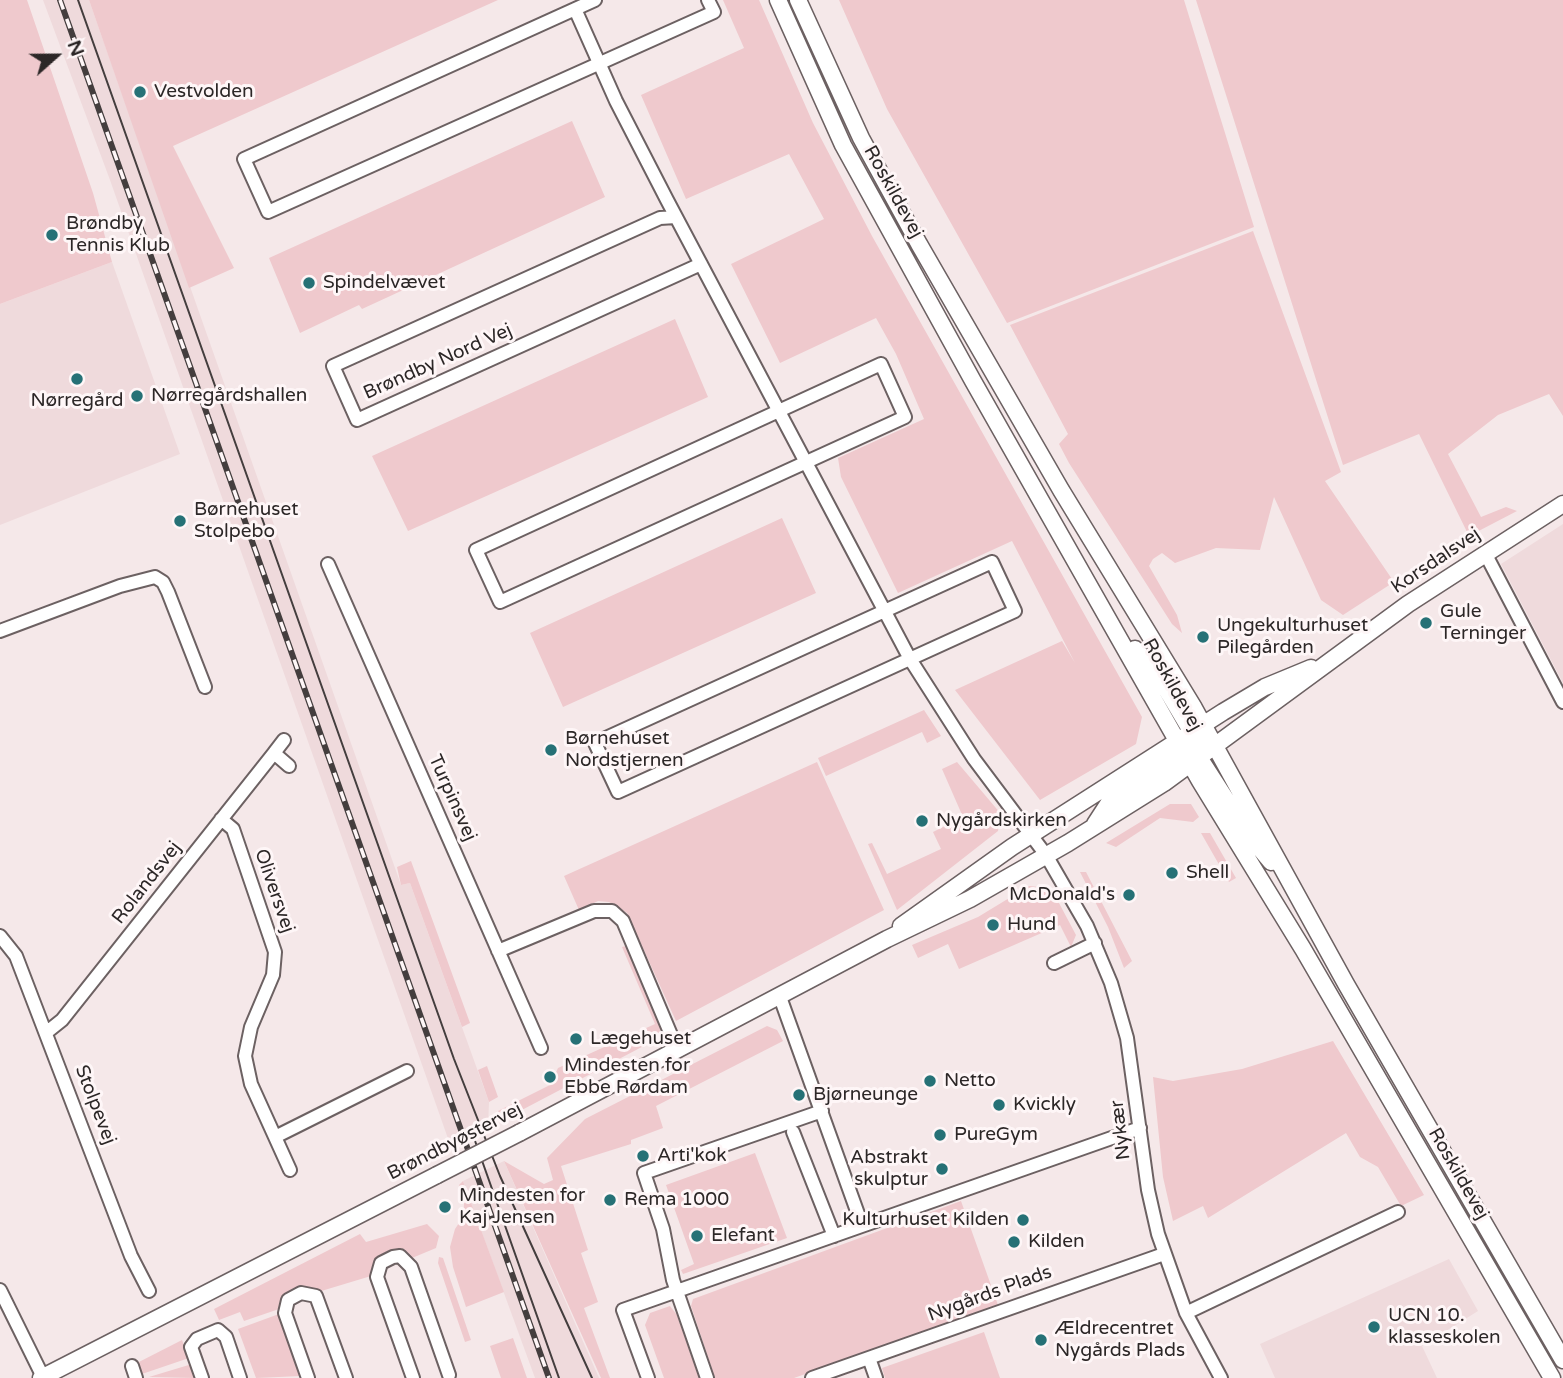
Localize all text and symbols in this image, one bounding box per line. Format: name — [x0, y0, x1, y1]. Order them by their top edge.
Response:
north arrow — [21, 21, 91, 91]
text: N — [63, 37, 89, 60]
place label: Vestvolden — [154, 81, 254, 103]
marker: Vestvolden — [132, 84, 148, 100]
street label: Roskildevej — [858, 142, 928, 242]
place label: Brøndby Tennis Klub — [66, 213, 170, 257]
marker: Brøndby Tennis Klub — [44, 227, 60, 243]
place label: Spindelvævet — [323, 272, 445, 294]
marker: Spindelvævet — [301, 275, 317, 291]
street label: Brøndby Nord Vej — [360, 319, 516, 405]
marker: Nørregård — [69, 371, 85, 387]
place label: Nørregårdshallen — [151, 385, 307, 407]
marker: Nørregårdshallen — [129, 388, 145, 404]
place label: Nørregård — [30, 390, 124, 412]
place label: Børnehuset Stolpebo — [194, 499, 298, 543]
marker: Børnehuset Stolpebo — [172, 513, 188, 529]
street label: Korsdalsvej — [1387, 523, 1485, 599]
place label: Gule Terninger — [1440, 601, 1526, 645]
place label: Ungekulturhuset Pilegården — [1217, 615, 1368, 659]
marker: Gule Terninger — [1418, 615, 1434, 631]
marker: Ungekulturhuset Pilegården — [1195, 629, 1211, 645]
street label: Roskildevej — [1137, 635, 1207, 735]
place label: Børnehuset Nordstjernen — [565, 728, 684, 772]
marker: Børnehuset Nordstjernen — [543, 742, 559, 758]
street label: Turpinsvej — [423, 751, 481, 845]
place label: Nygårdskirken — [936, 810, 1067, 832]
marker: Nygårdskirken — [914, 813, 930, 829]
street label: Rolandsvej — [108, 837, 186, 929]
street label: Oliversvej — [249, 846, 299, 936]
place label: Shell — [1186, 862, 1229, 884]
marker: Shell — [1164, 865, 1180, 881]
place label: McDonald's — [1009, 884, 1115, 906]
marker: McDonald's — [1121, 887, 1137, 903]
place label: Hund — [1007, 914, 1056, 936]
marker: Hund — [985, 917, 1001, 933]
place label: Lægehuset — [590, 1028, 691, 1050]
marker: Lægehuset — [568, 1031, 584, 1047]
place label: Mindesten for Ebbe Rørdam — [564, 1055, 690, 1099]
street label: Stolpevej — [70, 1062, 120, 1148]
marker: Mindesten for Ebbe Rørdam — [542, 1069, 558, 1085]
place label: Netto — [944, 1070, 996, 1092]
marker: Netto — [922, 1073, 938, 1089]
place label: Bjørneunge — [813, 1084, 918, 1106]
marker: Bjørneunge — [791, 1087, 807, 1103]
place label: Kvickly — [1013, 1094, 1076, 1116]
marker: Kvickly — [991, 1097, 1007, 1113]
street label: Brøndbyøstervej — [384, 1098, 526, 1186]
street label: Nykær — [1106, 1099, 1136, 1161]
place label: PureGym — [954, 1124, 1038, 1146]
street label: Roskildevej — [1423, 1124, 1493, 1224]
marker: PureGym — [932, 1127, 948, 1143]
place label: Arti'kok — [657, 1145, 727, 1167]
place label: Abstrakt skulptur — [850, 1147, 928, 1191]
marker: Arti'kok — [635, 1148, 651, 1164]
marker: Abstrakt skulptur — [934, 1161, 950, 1177]
place label: Mindesten for Kaj Jensen — [459, 1185, 585, 1229]
place label: Rema 1000 — [624, 1189, 729, 1211]
marker: Rema 1000 — [602, 1192, 618, 1208]
marker: Mindesten for Kaj Jensen — [437, 1199, 453, 1215]
place label: Kulturhuset Kilden — [842, 1209, 1009, 1231]
marker: Kulturhuset Kilden — [1015, 1212, 1031, 1228]
place label: Elefant — [711, 1225, 775, 1247]
marker: Elefant — [689, 1228, 705, 1244]
place label: Kilden — [1028, 1231, 1085, 1253]
marker: Kilden — [1006, 1234, 1022, 1250]
street label: Nygårds Plads — [925, 1261, 1055, 1327]
place label: UCN 10. klasseskolen — [1388, 1305, 1501, 1349]
place label: Ældrecentret Nygårds Plads — [1055, 1318, 1185, 1362]
marker: UCN 10. klasseskolen — [1366, 1319, 1382, 1335]
marker: Ældrecentret Nygårds Plads — [1033, 1332, 1049, 1348]

